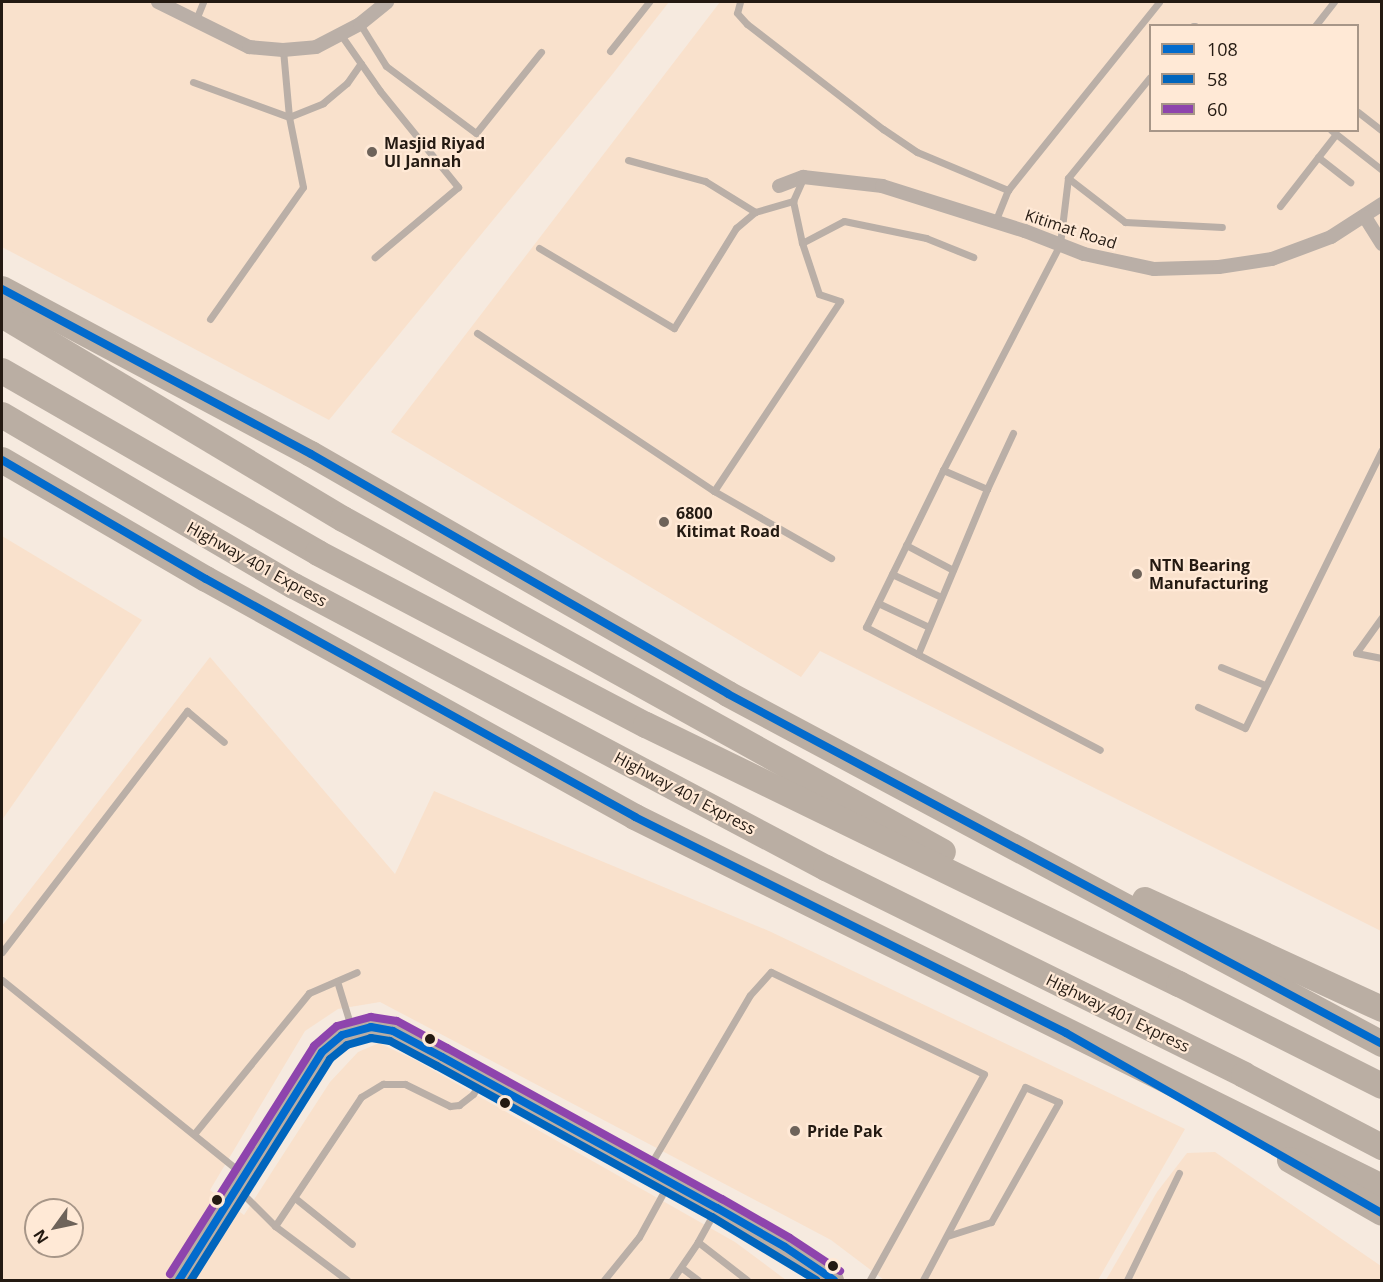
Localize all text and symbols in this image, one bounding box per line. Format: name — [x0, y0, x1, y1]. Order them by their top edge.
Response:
legend — [1149, 24, 1359, 132]
text: 108 — [1207, 37, 1238, 61]
text: 58 — [1207, 67, 1228, 91]
text: 60 — [1207, 97, 1228, 121]
place label: Masjid Riyad Ul Jannah — [384, 133, 485, 171]
marker: Masjid Riyad Ul Jannah — [365, 145, 379, 159]
street label: Kitimat Road — [1023, 205, 1119, 253]
place label: 6800 Kitimat Road — [676, 503, 780, 541]
marker: 6800 Kitimat Road — [657, 515, 671, 529]
street label: Highway 401 Express — [184, 517, 330, 611]
place label: NTN Bearing Manufacturing — [1149, 555, 1268, 593]
marker: NTN Bearing Manufacturing — [1130, 567, 1144, 581]
street label: Highway 401 Express — [611, 748, 759, 838]
street label: Highway 401 Express — [1043, 970, 1193, 1056]
unlabelled marker — [424, 1033, 436, 1045]
unlabelled marker — [499, 1097, 511, 1109]
place label: Pride Pak — [807, 1121, 883, 1141]
marker: Pride Pak — [788, 1124, 802, 1138]
unlabelled marker — [211, 1194, 223, 1206]
north arrow — [24, 1198, 84, 1258]
text: N — [28, 1225, 53, 1248]
unlabelled marker — [827, 1260, 839, 1272]

